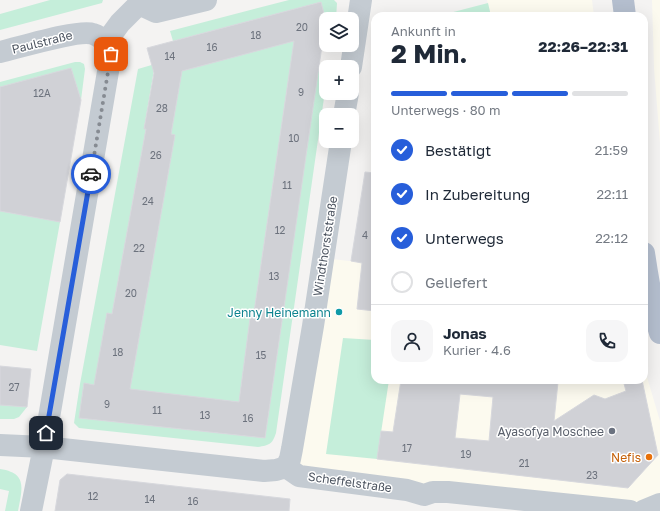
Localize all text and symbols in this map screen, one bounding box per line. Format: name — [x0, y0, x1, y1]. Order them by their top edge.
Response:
map controls — [319, 12, 359, 148]
button: layers — [319, 12, 359, 52]
house number: 20 — [296, 21, 308, 33]
text: Ankunft in — [391, 23, 456, 39]
street label: Paulstraße — [10, 27, 74, 57]
house number: 18 — [251, 29, 261, 41]
pin — [94, 37, 128, 71]
text: 22:26–22:31 — [538, 37, 628, 55]
text: 2 Min. — [391, 38, 468, 69]
house number: 16 — [207, 41, 217, 53]
icon: bag — [100, 43, 122, 65]
house number: 14 — [165, 50, 175, 62]
button: + — [319, 60, 359, 100]
house number: 9 — [298, 86, 304, 98]
house number: 12A — [33, 87, 51, 99]
house number: 28 — [156, 102, 168, 114]
text: Unterwegs · 80 m — [391, 102, 500, 118]
button: − — [319, 108, 359, 148]
house number: 10 — [288, 132, 300, 144]
icon: check — [391, 139, 413, 161]
text: Bestätigt — [425, 141, 491, 159]
text: 21:59 — [595, 142, 628, 158]
house number: 26 — [150, 149, 162, 161]
courier — [71, 154, 111, 194]
icon: car — [80, 163, 102, 185]
house number: 11 — [282, 179, 292, 191]
icon: check — [391, 183, 413, 205]
text: In Zubereitung — [425, 185, 530, 203]
text: 22:11 — [596, 186, 628, 202]
house number: 24 — [142, 195, 154, 207]
street label: Windthorststraße — [310, 195, 340, 297]
house number: 12 — [275, 224, 286, 236]
icon: check — [391, 227, 413, 249]
house number: 4 — [362, 229, 368, 241]
text: Unterwegs — [425, 229, 504, 247]
text: 22:12 — [595, 230, 628, 246]
house number: 22 — [133, 242, 145, 254]
house number: 13 — [269, 270, 279, 282]
text: Geliefert — [425, 273, 488, 291]
house number: 20 — [125, 287, 137, 299]
place label: Jenny Heinemann — [227, 305, 331, 320]
marker: Jenny Heinemann — [334, 307, 344, 317]
button: person — [391, 320, 433, 362]
button: phone — [586, 320, 628, 362]
text: Jonas — [443, 324, 487, 342]
text: Kurier · 4.6 — [443, 342, 511, 358]
house number: 18 — [113, 346, 123, 358]
house number: 15 — [256, 349, 267, 361]
house number: 27 — [8, 381, 20, 393]
house number: 9 — [104, 398, 110, 410]
house number: 11 — [152, 404, 162, 416]
house number: 13 — [200, 409, 210, 421]
house number: 16 — [243, 412, 253, 424]
pin — [29, 416, 63, 450]
icon: home — [35, 422, 57, 444]
place label: Ayasofya Moschee — [498, 424, 604, 439]
marker: Ayasofya Moschee — [607, 426, 617, 436]
house number: 17 — [402, 442, 412, 454]
house number: 19 — [461, 448, 471, 460]
place label: Nefis — [611, 450, 641, 465]
marker: Nefis — [644, 452, 654, 462]
house number: 21 — [519, 457, 529, 469]
street label: Scheffelstraße — [307, 469, 393, 495]
house number: 23 — [586, 469, 598, 481]
house number: 12 — [88, 490, 99, 502]
house number: 14 — [145, 493, 155, 505]
house number: 16 — [188, 495, 198, 507]

